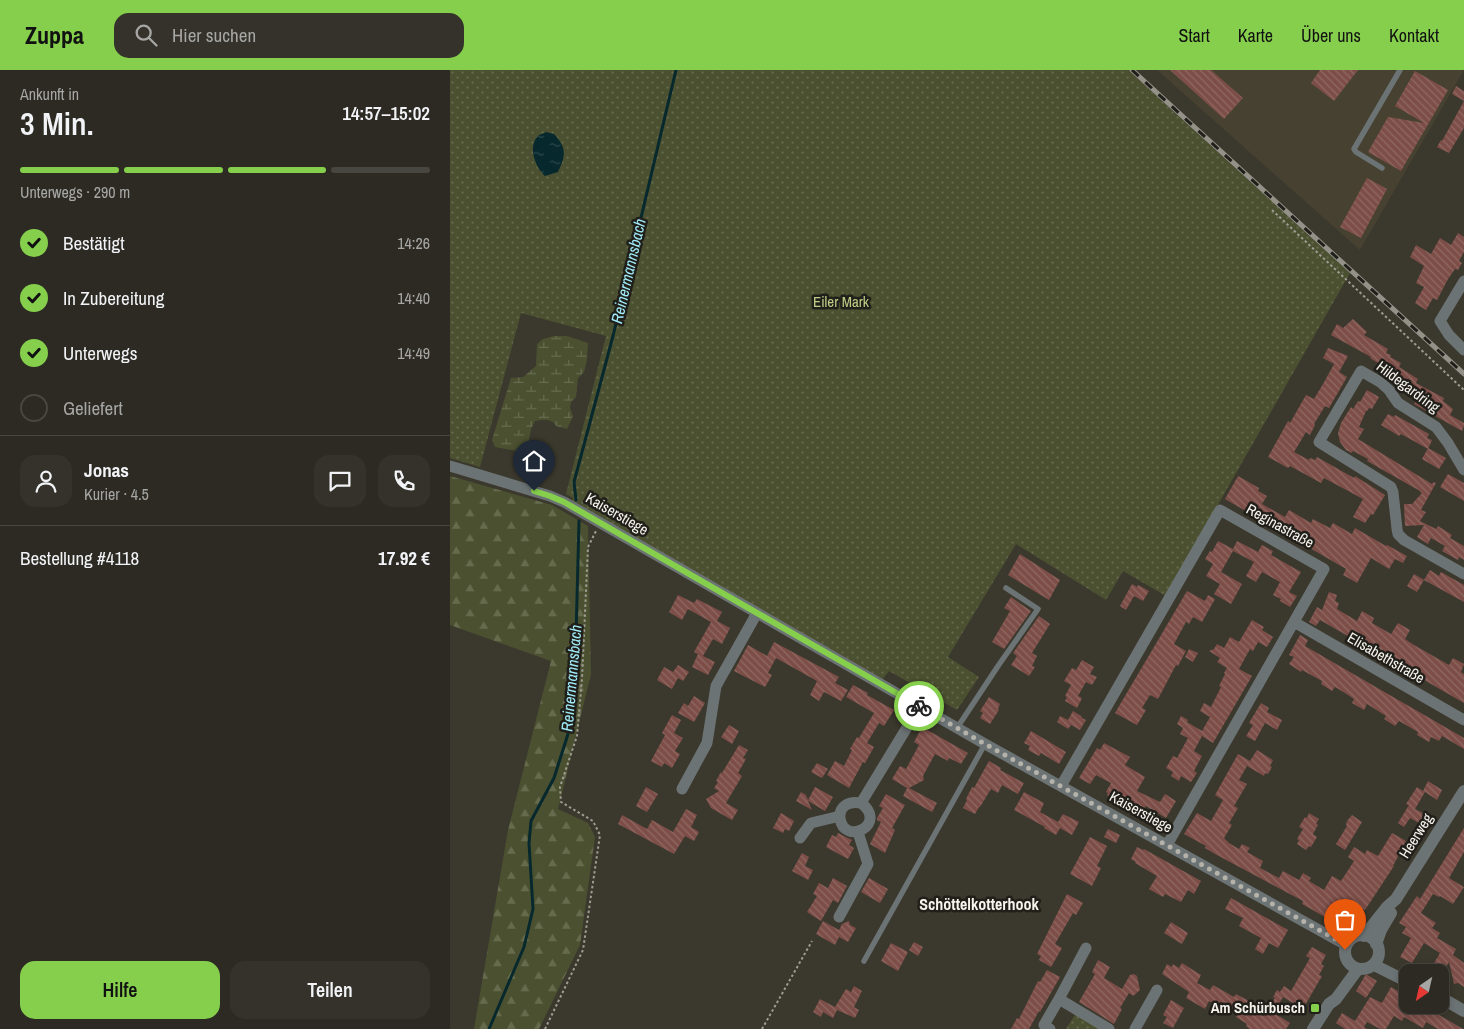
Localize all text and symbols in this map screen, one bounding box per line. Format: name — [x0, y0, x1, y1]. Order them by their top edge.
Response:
search box — [114, 13, 464, 58]
text: Zuppa — [25, 19, 84, 51]
icon: search — [132, 21, 160, 49]
text: Hier suchen — [172, 22, 256, 48]
text: Start — [1179, 23, 1210, 48]
text: Karte — [1238, 23, 1273, 48]
text: Über uns — [1301, 23, 1361, 48]
text: Kontakt — [1389, 23, 1439, 48]
text: Ankunft in — [20, 83, 79, 105]
text: 14:57–15:02 — [342, 100, 430, 126]
text: 3 Min. — [20, 102, 94, 145]
text: Unterwegs · 290 m — [20, 181, 130, 203]
water label: Reinermannsbach — [605, 216, 651, 326]
icon: check — [20, 229, 48, 257]
text: Bestätigt — [63, 230, 125, 256]
text: 14:26 — [397, 232, 430, 254]
icon: check — [20, 284, 48, 312]
text: In Zubereitung — [63, 285, 164, 311]
text: 14:40 — [397, 287, 430, 309]
park label: Eiler Mark — [813, 291, 870, 312]
icon: check — [20, 339, 48, 367]
text: Unterwegs — [63, 340, 137, 366]
text: 14:49 — [397, 342, 430, 364]
street label: Hildegardring — [1372, 356, 1445, 418]
text: Geliefert — [63, 395, 123, 421]
pin — [513, 440, 555, 491]
icon: home — [520, 447, 548, 475]
button: person — [20, 455, 72, 507]
button: chat — [314, 455, 366, 507]
button: phone — [378, 455, 430, 507]
text: Jonas — [84, 457, 129, 483]
text: Kurier · 4.5 — [84, 483, 149, 505]
street label: Kaiserstiege — [582, 487, 653, 540]
street label: Reginastraße — [1243, 498, 1318, 553]
text: Bestellung #4118 — [20, 545, 139, 571]
text: 17.92 € — [378, 545, 430, 571]
water label: Reinermannsbach — [555, 624, 587, 732]
street label: Elisabethstraße — [1344, 627, 1429, 688]
courier — [894, 681, 944, 731]
icon: bike — [905, 692, 933, 720]
street label: Kaiserstiege — [1106, 786, 1177, 838]
street label: Heerweg — [1394, 809, 1438, 862]
district label: Schöttelkotterhook — [919, 893, 1039, 915]
pin — [1324, 899, 1366, 950]
icon: bag — [1331, 906, 1359, 934]
button: Hilfe — [20, 961, 220, 1019]
button: Teilen — [230, 961, 430, 1019]
north arrow — [1399, 964, 1449, 1014]
map controls — [1399, 964, 1449, 1014]
place label: Am Schürbusch — [1211, 997, 1305, 1018]
marker: Am Schürbusch — [1309, 1002, 1321, 1014]

